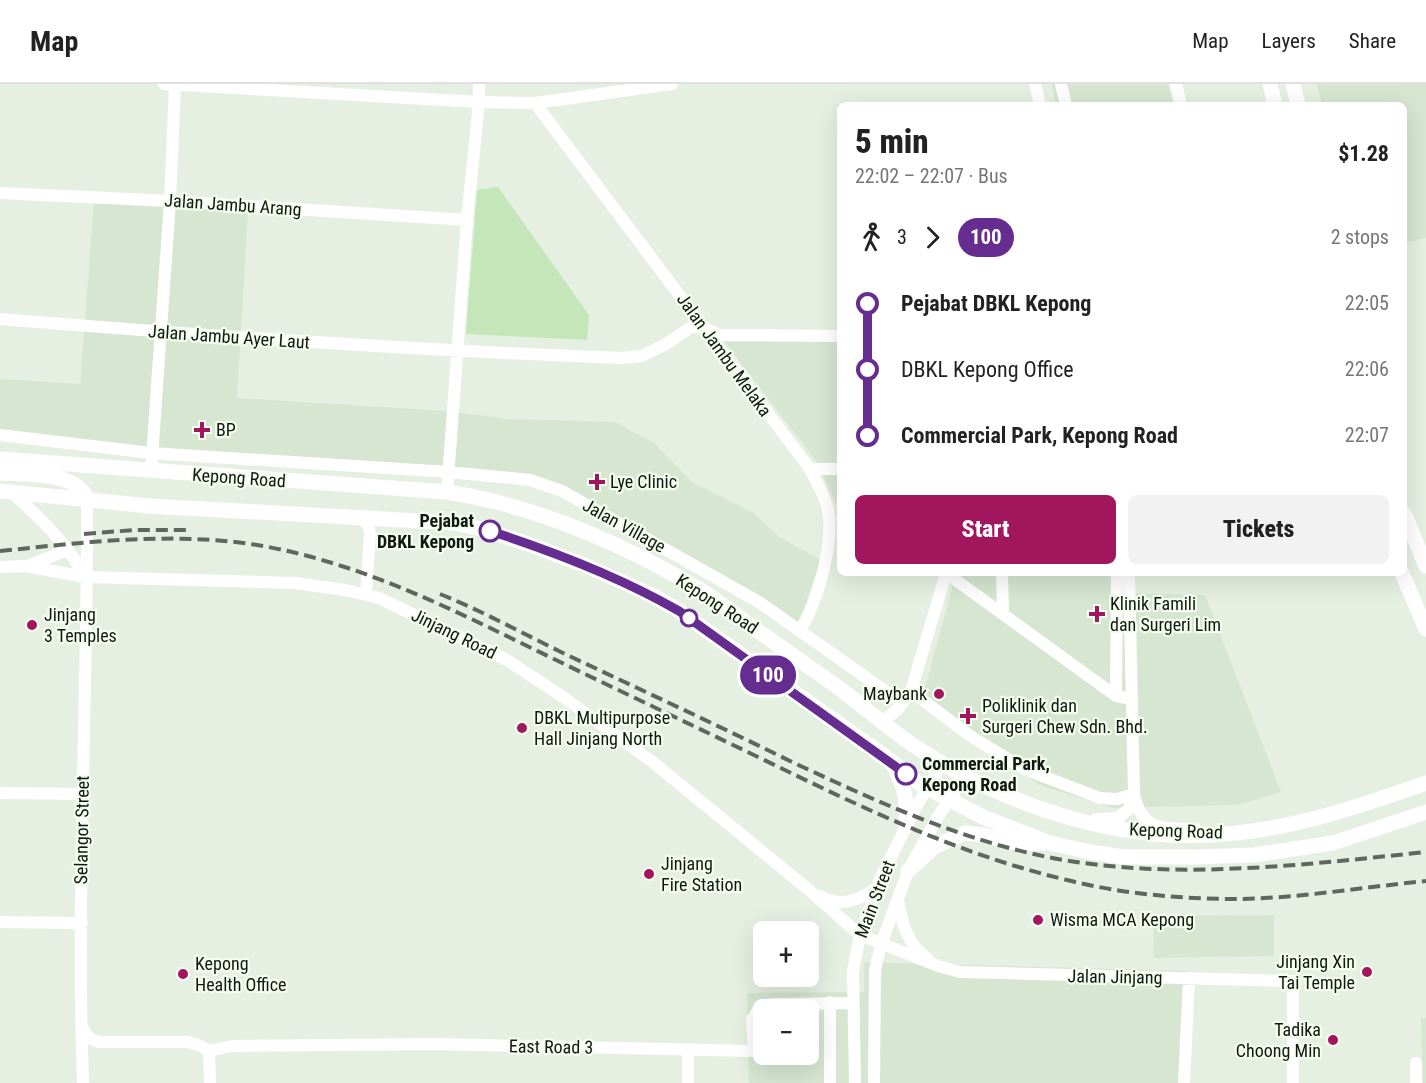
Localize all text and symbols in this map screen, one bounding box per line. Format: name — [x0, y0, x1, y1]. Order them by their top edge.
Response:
text: Map — [30, 25, 78, 58]
text: Map — [1192, 29, 1229, 53]
text: Layers — [1262, 29, 1316, 53]
text: Share — [1349, 29, 1396, 53]
text: 5 min — [855, 122, 929, 161]
text: $1.28 — [1338, 141, 1389, 166]
text: 22:02 – 22:07 · Bus — [855, 164, 1008, 188]
street label: Jalan Jambu Arang — [164, 189, 302, 220]
icon: walk — [855, 221, 888, 254]
icon: forward — [916, 221, 949, 254]
text: 3 — [897, 225, 907, 249]
text: 100 — [970, 225, 1002, 249]
text: 2 stops — [1331, 225, 1389, 249]
street label: Jalan Jambu Melaka — [673, 289, 776, 420]
text: Pejabat DBKL Kepong — [901, 291, 1091, 316]
text: 22:05 — [1345, 291, 1389, 315]
street label: Jalan Jambu Ayer Laut — [147, 320, 311, 353]
text: DBKL Kepong Office — [901, 357, 1074, 382]
text: 22:06 — [1345, 357, 1389, 381]
place label: BP — [216, 419, 236, 440]
marker: BP — [193, 421, 211, 439]
text: Commercial Park, Kepong Road — [901, 423, 1178, 448]
text: 22:07 — [1345, 423, 1389, 447]
street label: Kepong Road — [192, 464, 287, 491]
place label: Lye Clinic — [610, 471, 677, 492]
marker: Lye Clinic — [588, 473, 606, 491]
street label: Jalan Village — [579, 494, 669, 557]
button: Start — [855, 495, 1116, 564]
button: Tickets — [1128, 495, 1389, 564]
place label: Pejabat DBKL Kepong — [377, 510, 474, 552]
marker: Pejabat DBKL Kepong — [479, 520, 501, 542]
street label: Kepong Road — [672, 569, 762, 638]
place label: Klinik Famili dan Surgeri Lim — [1110, 593, 1221, 635]
place label: Jinjang 3 Temples — [44, 604, 117, 646]
street label: Jinjang Road — [408, 604, 500, 663]
marker: Klinik Famili dan Surgeri Lim — [1088, 605, 1106, 623]
unlabelled marker — [680, 609, 698, 627]
marker: Jinjang 3 Temples — [25, 618, 39, 632]
line badge: 100 — [734, 656, 802, 694]
text: 100 — [752, 663, 784, 687]
place label: Maybank — [863, 683, 927, 704]
marker: Maybank — [932, 687, 946, 701]
place label: Poliklinik dan Surgeri Chew Sdn. Bhd. — [982, 695, 1148, 737]
place label: DBKL Multipurpose Hall Jinjang North — [534, 707, 670, 749]
marker: Poliklinik dan Surgeri Chew Sdn. Bhd. — [959, 707, 977, 725]
marker: DBKL Multipurpose Hall Jinjang North — [515, 721, 529, 735]
place label: Commercial Park, Kepong Road — [922, 753, 1050, 795]
marker: Commercial Park, Kepong Road — [895, 763, 917, 785]
street label: Selangor Street — [70, 775, 93, 885]
street label: Kepong Road — [1129, 818, 1223, 843]
place label: Jinjang Fire Station — [661, 853, 742, 895]
street label: Main Street — [850, 857, 899, 941]
marker: Jinjang Fire Station — [642, 867, 656, 881]
place label: Wisma MCA Kepong — [1050, 909, 1194, 930]
marker: Wisma MCA Kepong — [1031, 913, 1045, 927]
map controls — [753, 921, 819, 1065]
button: + — [753, 921, 819, 987]
place label: Jinjang Xin Tai Temple — [1276, 951, 1355, 993]
place label: Kepong Health Office — [195, 953, 286, 995]
street label: Jalan Jinjang — [1067, 965, 1163, 988]
marker: Jinjang Xin Tai Temple — [1360, 965, 1374, 979]
marker: Kepong Health Office — [176, 967, 190, 981]
button: − — [753, 999, 819, 1065]
place label: Tadika Choong Min — [1236, 1019, 1321, 1061]
marker: Tadika Choong Min — [1326, 1033, 1340, 1047]
street label: East Road 3 — [509, 1035, 593, 1058]

